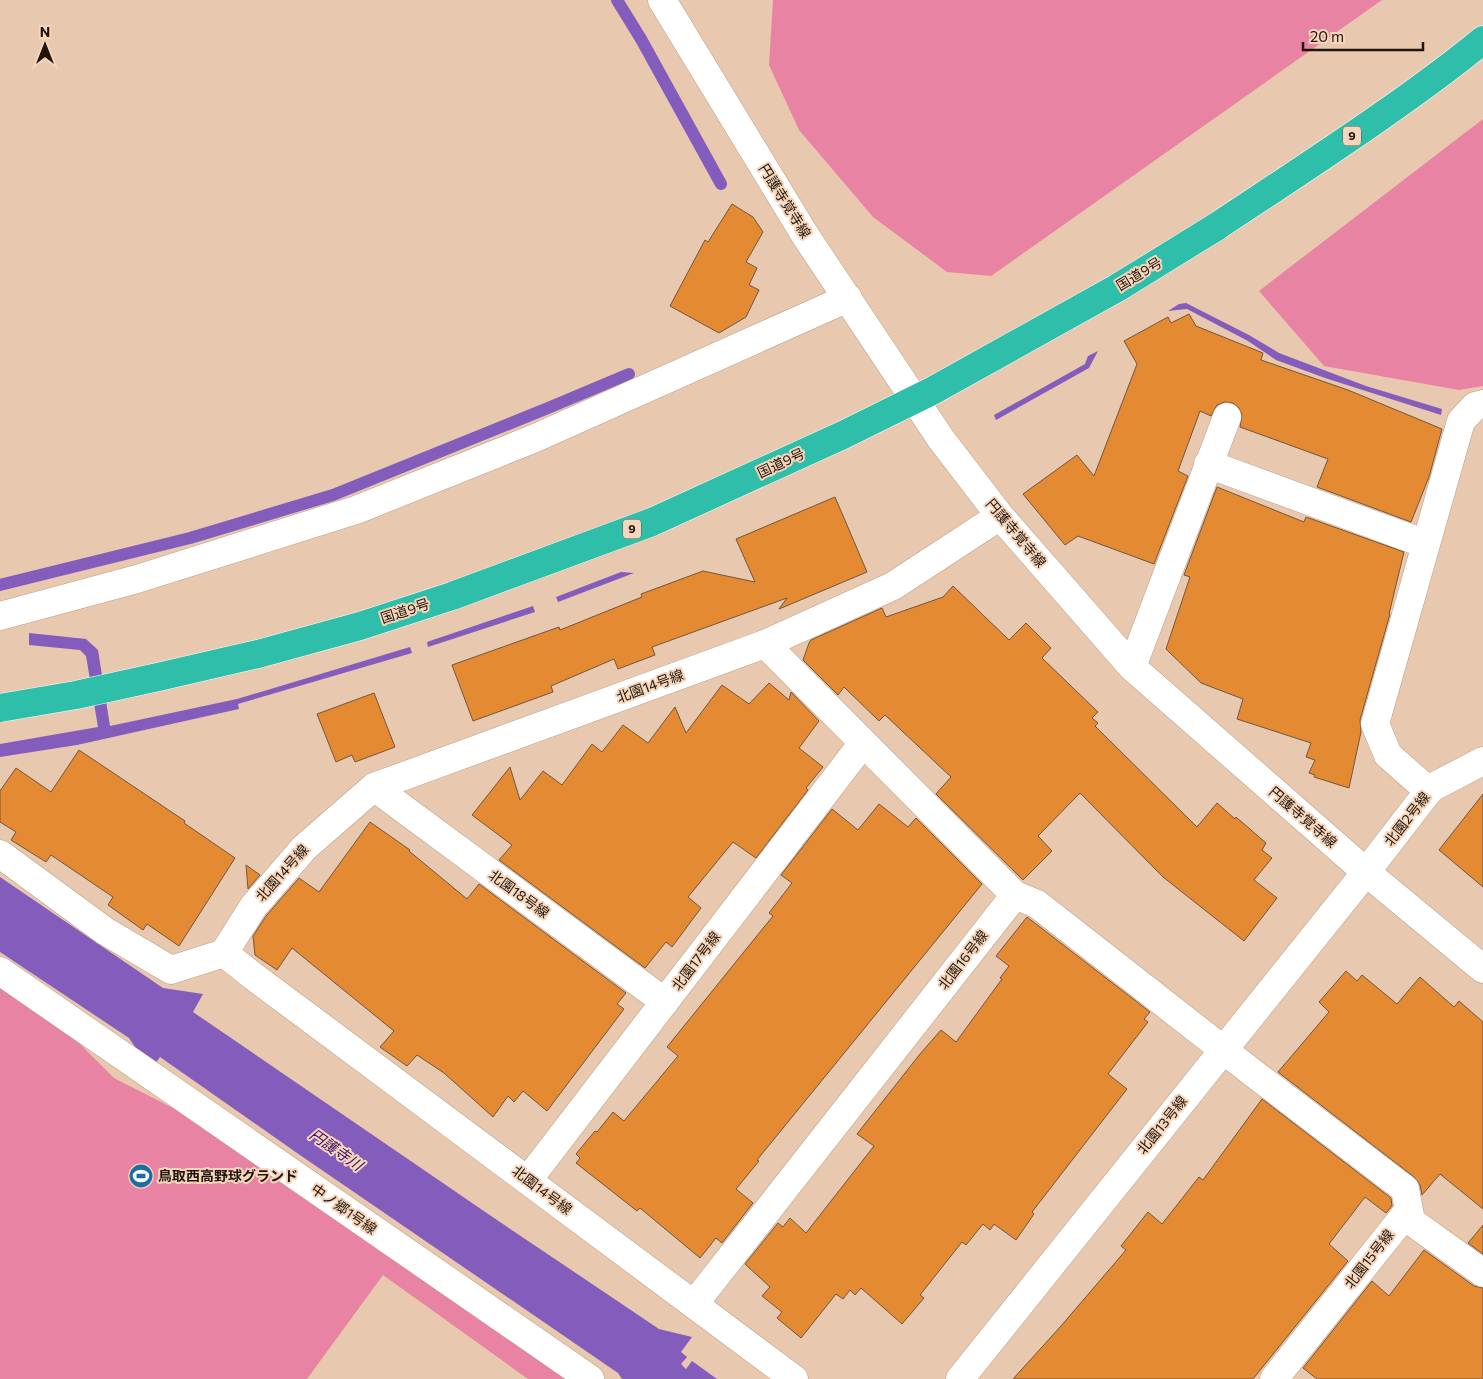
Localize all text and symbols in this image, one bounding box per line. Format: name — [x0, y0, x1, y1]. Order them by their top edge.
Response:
north arrow — [20, 20, 70, 70]
scale bar — [1303, 20, 1423, 52]
text: N — [40, 23, 50, 40]
text: 20 m — [1310, 27, 1344, 45]
road number: 9 — [1343, 126, 1361, 146]
street label: 円護寺覚寺線 — [756, 161, 815, 241]
street label: 国道9号 — [1113, 253, 1165, 294]
street label: 国道9号 — [754, 444, 807, 481]
street label: 円護寺覚寺線 — [983, 495, 1050, 570]
road number: 9 — [623, 520, 641, 538]
street label: 国道9号 — [378, 595, 431, 626]
street label: 北園14号線 — [614, 666, 686, 706]
street label: 円護寺覚寺線 — [1266, 783, 1341, 851]
street label: 北園2号線 — [1380, 788, 1433, 849]
street label: 北園14号線 — [252, 841, 311, 905]
street label: 北園18号線 — [486, 866, 553, 921]
street label: 北園16号線 — [934, 927, 991, 993]
street label: 北園17号線 — [668, 928, 723, 994]
street label: 北園13号線 — [1133, 1092, 1190, 1157]
water label: 円護寺川 — [307, 1125, 368, 1175]
street label: 北園14号線 — [509, 1162, 576, 1218]
sports icon: 鳥取西高野球グランド — [128, 1163, 154, 1189]
place label: 鳥取西高野球グランド — [158, 1167, 298, 1184]
street label: 中ノ郷1号線 — [308, 1180, 380, 1237]
street label: 北園15号線 — [1340, 1226, 1397, 1292]

